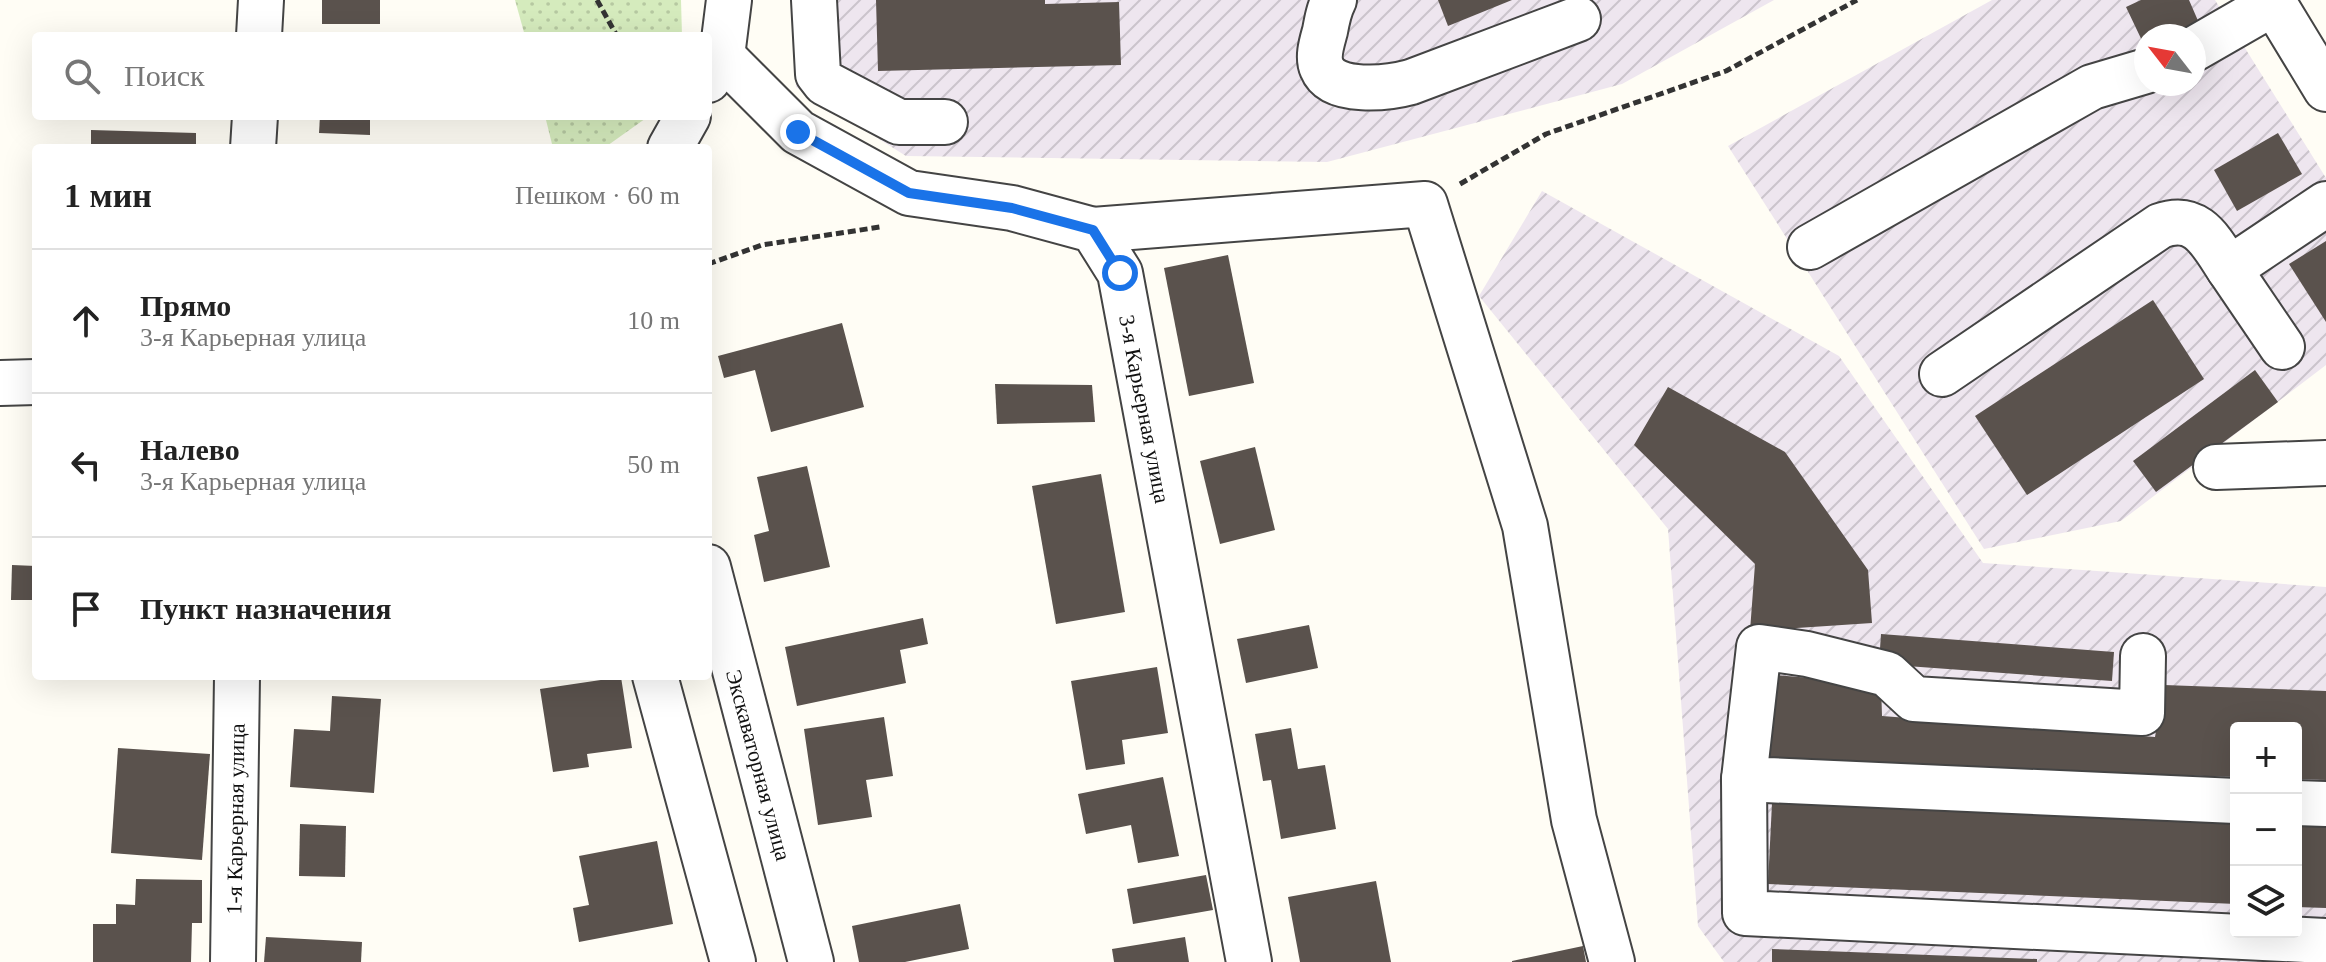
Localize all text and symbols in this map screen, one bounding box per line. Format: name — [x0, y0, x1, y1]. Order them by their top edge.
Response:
north arrow — [2134, 24, 2206, 96]
search box — [32, 32, 712, 120]
icon: search — [60, 54, 104, 98]
text: Поиск — [124, 59, 205, 92]
route end — [780, 114, 816, 150]
text: 1 мин — [64, 177, 152, 214]
text: Пешком · 60 m — [515, 181, 680, 210]
route start — [1102, 255, 1138, 291]
text: Прямо — [140, 289, 231, 322]
icon: ahead — [64, 299, 108, 343]
text: 10 m — [627, 306, 680, 335]
street label: 3-я Карьерная улица — [1114, 313, 1175, 506]
text: 3-я Карьерная улица — [140, 323, 366, 352]
text: Налево — [140, 433, 240, 466]
icon: left — [64, 443, 108, 487]
text: 50 m — [627, 450, 680, 479]
text: 3-я Карьерная улица — [140, 467, 366, 496]
icon: arrive — [64, 587, 108, 631]
text: Пункт назначения — [140, 592, 392, 625]
street label: Экскаваторная улица — [721, 667, 796, 864]
map controls — [2230, 722, 2302, 938]
button: + — [2230, 722, 2302, 794]
street label: 1-я Карьерная улица — [221, 723, 250, 915]
button: − — [2230, 794, 2302, 866]
button: layers — [2230, 866, 2302, 938]

